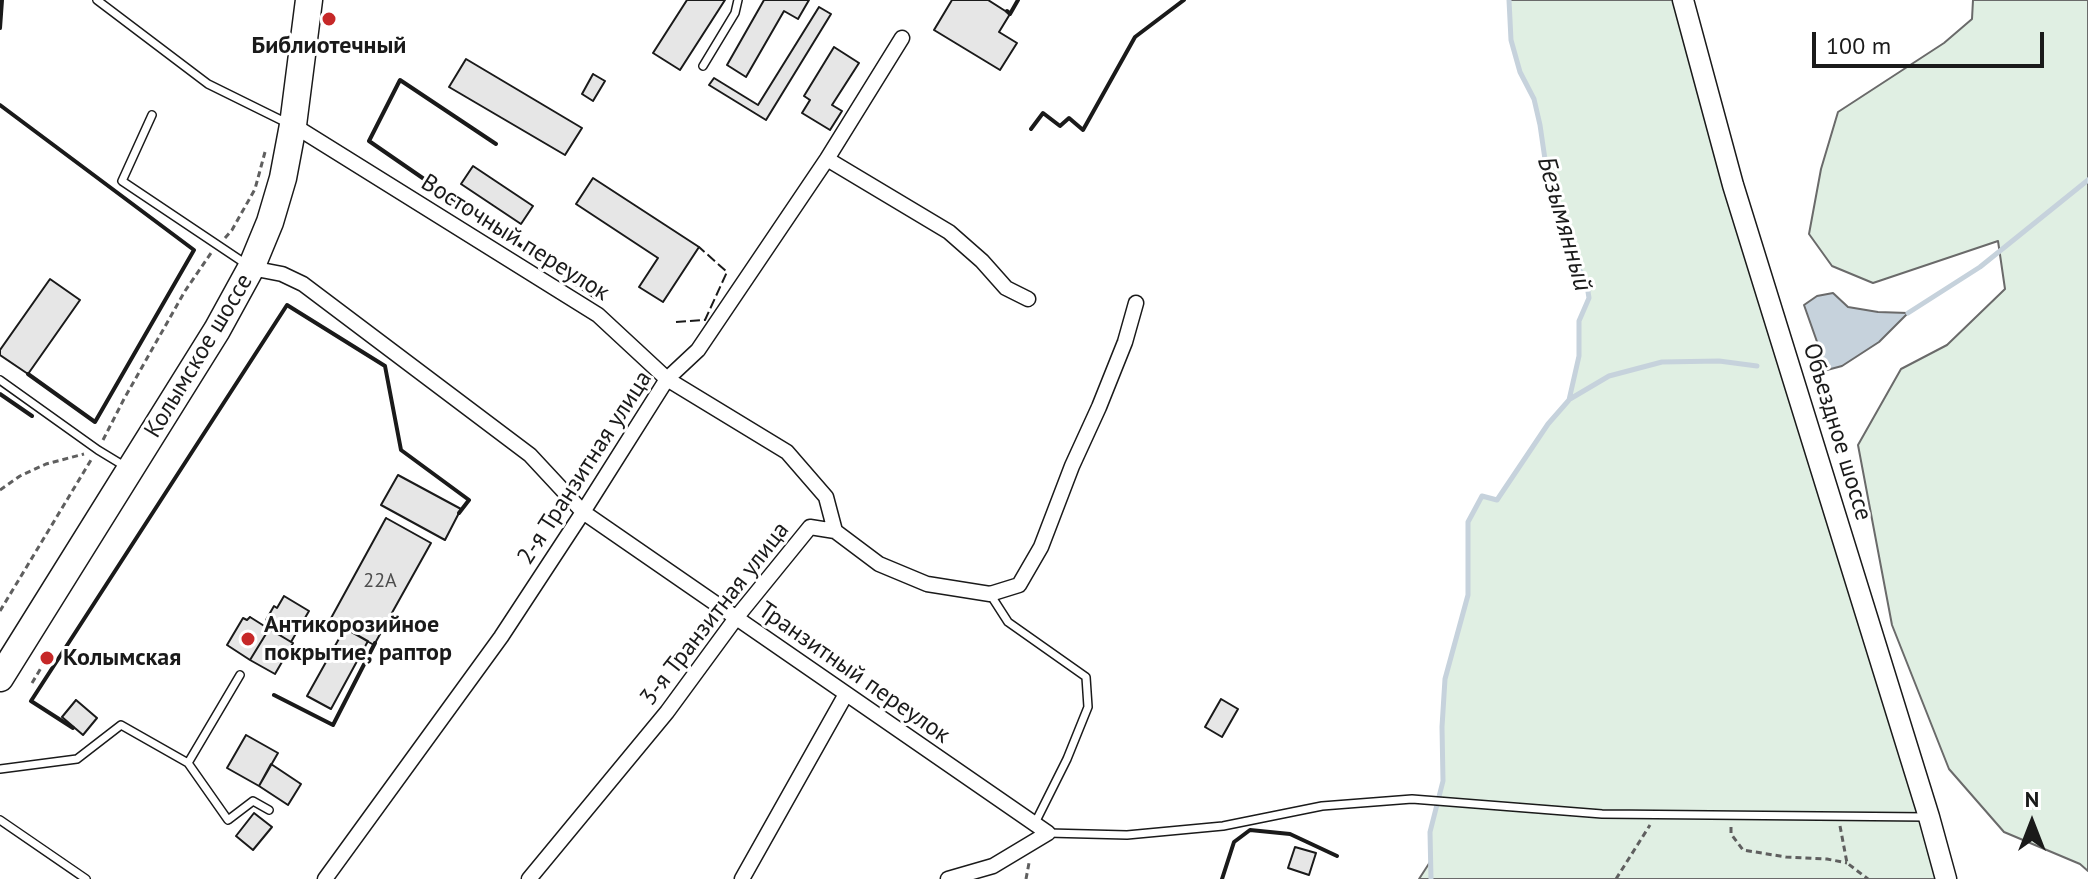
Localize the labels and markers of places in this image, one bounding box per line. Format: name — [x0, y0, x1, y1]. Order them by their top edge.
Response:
marker: Библиотечный — [320, 10, 338, 28]
place label: Библиотечный — [252, 32, 406, 60]
place label: Антикорозийное покрытие, раптор — [264, 611, 452, 667]
marker: Антикорозийное покрытие, раптор — [239, 630, 257, 648]
place label: Колымская — [63, 644, 181, 672]
marker: Колымская — [38, 649, 56, 667]

